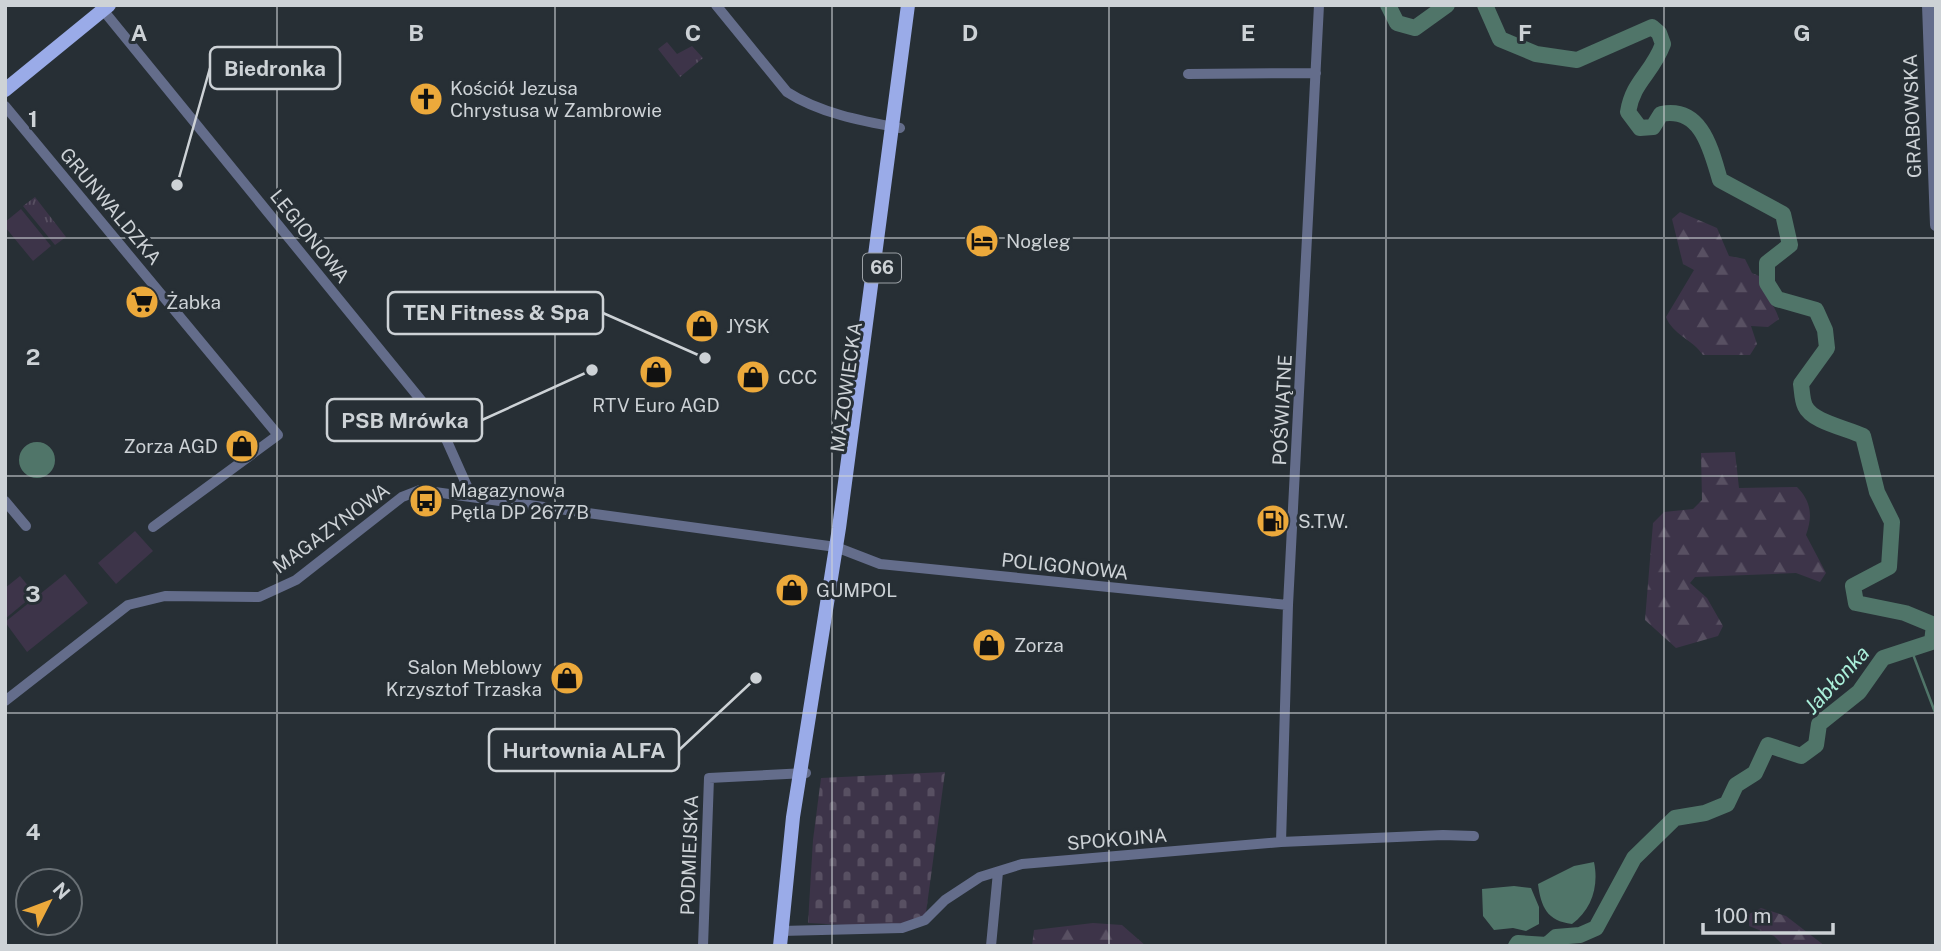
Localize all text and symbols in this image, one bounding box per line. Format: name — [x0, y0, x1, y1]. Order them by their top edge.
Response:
text: A — [131, 19, 148, 46]
text: B — [408, 19, 424, 46]
text: C — [685, 19, 701, 46]
text: D — [962, 19, 978, 46]
text: E — [1241, 19, 1255, 46]
text: F — [1518, 19, 1532, 46]
text: G — [1793, 19, 1811, 46]
callout: Biedronka — [210, 47, 340, 89]
street label: GRABOWSKA — [1899, 54, 1925, 178]
text: Biedronka — [224, 56, 326, 81]
place label: Kościół Jezusa Chrystusa w Zambrowie — [450, 77, 662, 121]
church icon: Kościół Jezusa Chrystusa w Zambrowie — [407, 80, 445, 118]
text: 1 — [28, 105, 38, 132]
street label: GRUNWALDZKA — [56, 143, 166, 269]
street label: LEGIONOWA — [266, 185, 354, 287]
hotel icon: Nogleg — [963, 222, 1001, 260]
place label: Nogleg — [1006, 230, 1071, 252]
road number: 66 — [863, 254, 901, 282]
supermarket icon: Żabka — [123, 283, 161, 321]
place label: Żabka — [166, 291, 221, 313]
callout: TEN Fitness & Spa — [388, 292, 603, 334]
text: TEN Fitness & Spa — [403, 300, 589, 325]
shop icon: JYSK — [683, 307, 721, 345]
place label: JYSK — [726, 315, 770, 337]
street label: MAZOWIECKA — [826, 320, 866, 454]
text: 2 — [26, 343, 40, 370]
shop icon: RTV Euro AGD — [637, 353, 675, 391]
street label: POŚWIĄTNE — [1268, 354, 1296, 466]
shop icon: CCC — [734, 358, 772, 396]
place label: CCC — [778, 366, 817, 388]
place label: RTV Euro AGD — [592, 394, 720, 416]
callout: PSB Mrówka — [327, 399, 482, 441]
text: PSB Mrówka — [341, 408, 469, 433]
shop icon: Zorza AGD — [223, 427, 261, 465]
place label: Zorza AGD — [124, 435, 218, 457]
street label: MAGAZYNOWA — [269, 478, 393, 578]
place label: Magazynowa Pętla DP 2677B — [450, 479, 589, 523]
bus stop icon: Magazynowa Pętla DP 2677B — [407, 482, 445, 520]
fuel station icon: S.T.W. — [1254, 502, 1292, 540]
place label: S.T.W. — [1298, 510, 1348, 532]
street label: POLIGONOWA — [1000, 548, 1130, 584]
shop icon: GUMPOL — [773, 571, 811, 609]
place label: GUMPOL — [816, 579, 897, 601]
text: 3 — [25, 580, 41, 607]
shop icon: Zorza — [970, 626, 1008, 664]
place label: Zorza — [1014, 634, 1064, 656]
water label: Jabłonka — [1799, 640, 1874, 719]
place label: Salon Meblowy Krzysztof Trzaska — [386, 656, 542, 700]
shop icon: Salon Meblowy Krzysztof Trzaska — [548, 659, 586, 697]
callout: Hurtownia ALFA — [489, 729, 679, 771]
text: Hurtownia ALFA — [503, 738, 665, 763]
street label: PODMIEJSKA — [676, 794, 702, 916]
text: 4 — [25, 818, 41, 845]
street label: SPOKOJNA — [1066, 824, 1168, 854]
north arrow — [14, 867, 84, 937]
text: N — [48, 878, 75, 904]
scale bar — [1703, 892, 1832, 936]
text: 100 m — [1714, 903, 1771, 928]

